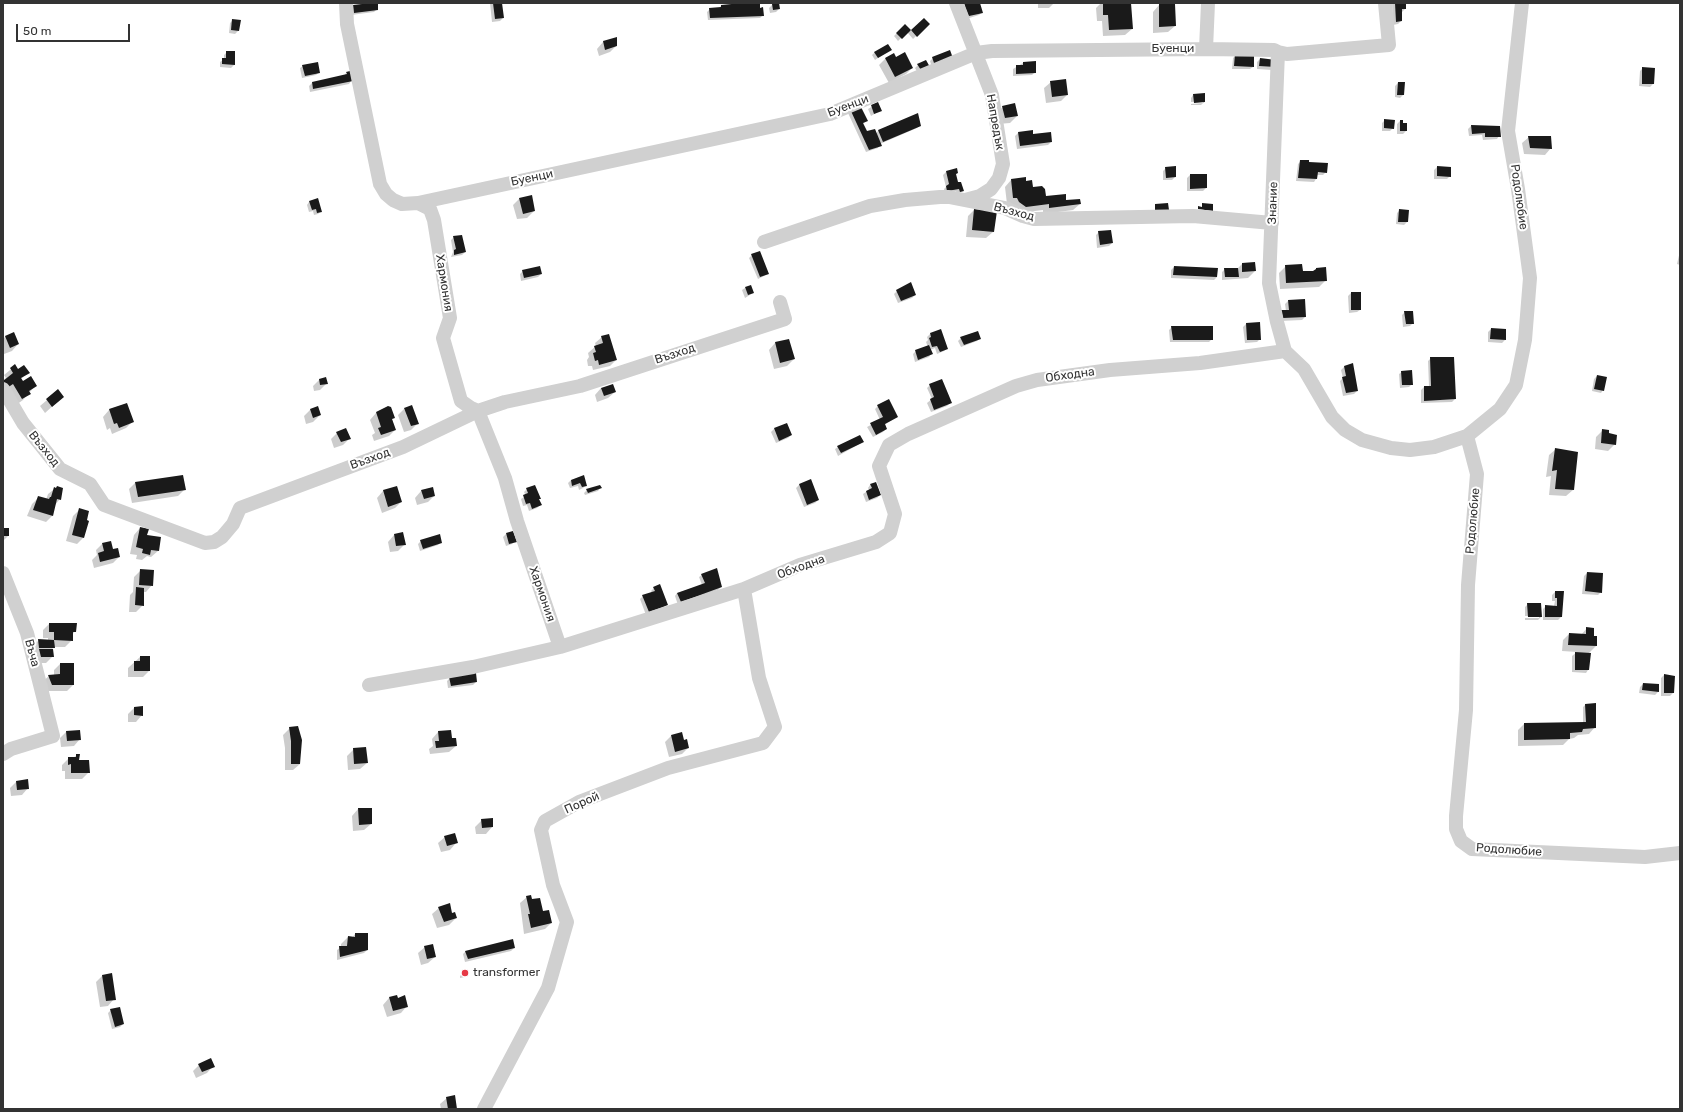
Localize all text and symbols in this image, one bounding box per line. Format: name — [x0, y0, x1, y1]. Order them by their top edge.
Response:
scale bar — [18, 16, 132, 42]
text: 50 m — [23, 24, 51, 38]
street label: Буенци — [1152, 42, 1194, 56]
street label: Буенци — [825, 92, 871, 120]
street label: Напредък — [983, 93, 1007, 151]
street label: Родолюбие — [1507, 163, 1531, 231]
street label: Буенци — [510, 167, 554, 189]
street label: Знание — [1265, 181, 1281, 225]
street label: Възход — [992, 200, 1036, 224]
street label: Хармония — [432, 253, 456, 313]
street label: Възход — [653, 341, 697, 367]
street label: Обходна — [1044, 364, 1096, 386]
street label: Възход — [25, 428, 63, 470]
street label: Възход — [348, 445, 392, 473]
street label: Родолюбие — [1463, 487, 1483, 555]
street label: Обходна — [775, 552, 827, 582]
street label: Хармония — [526, 564, 558, 624]
street label: Въча — [21, 638, 43, 668]
street label: Порой — [562, 789, 602, 817]
street label: Родолюбие — [1476, 841, 1542, 859]
place label: transformer — [473, 966, 540, 980]
marker: transformer — [460, 968, 470, 978]

